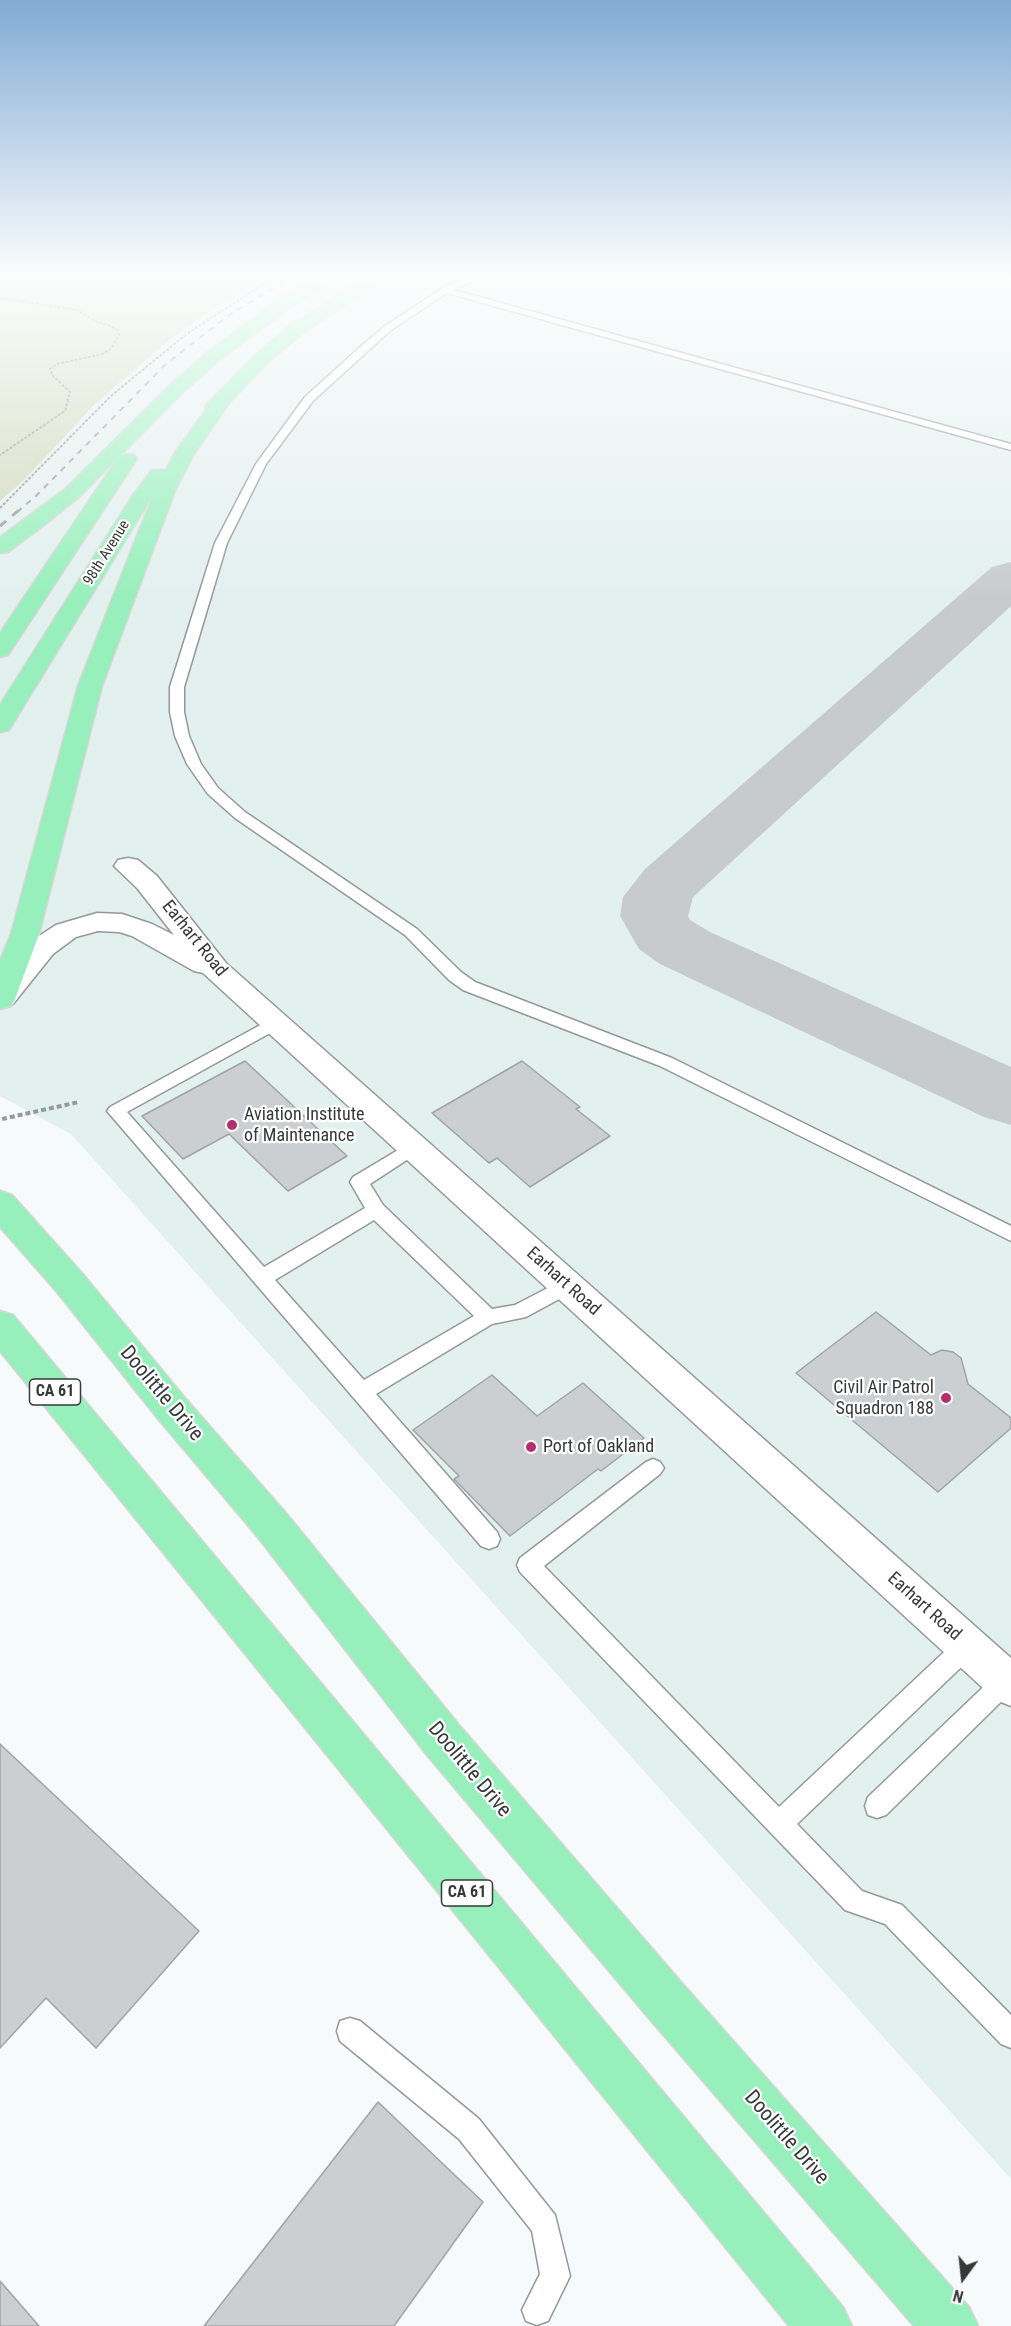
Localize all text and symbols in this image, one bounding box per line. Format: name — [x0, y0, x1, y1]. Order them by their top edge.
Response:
street label: 98th Avenue — [80, 517, 134, 589]
street label: Earhart Road — [157, 896, 231, 982]
place label: Aviation Institute of Maintenance — [244, 1104, 364, 1146]
marker: Aviation Institute of Maintenance — [225, 1118, 239, 1132]
street label: Earhart Road — [522, 1243, 604, 1321]
street label: Doolittle Drive — [114, 1341, 208, 1447]
place label: Civil Air Patrol Squadron 188 — [833, 1377, 934, 1420]
road number: CA 61 — [29, 1379, 80, 1405]
marker: Civil Air Patrol Squadron 188 — [939, 1391, 953, 1405]
place label: Port of Oakland — [543, 1436, 654, 1458]
marker: Port of Oakland — [524, 1440, 538, 1454]
street label: Earhart Road — [883, 1568, 965, 1646]
street label: Doolittle Drive — [422, 1717, 516, 1823]
road number: CA 61 — [442, 1880, 492, 1906]
street label: Doolittle Drive — [738, 2086, 834, 2190]
north arrow — [933, 2248, 993, 2308]
text: N — [951, 2285, 965, 2306]

